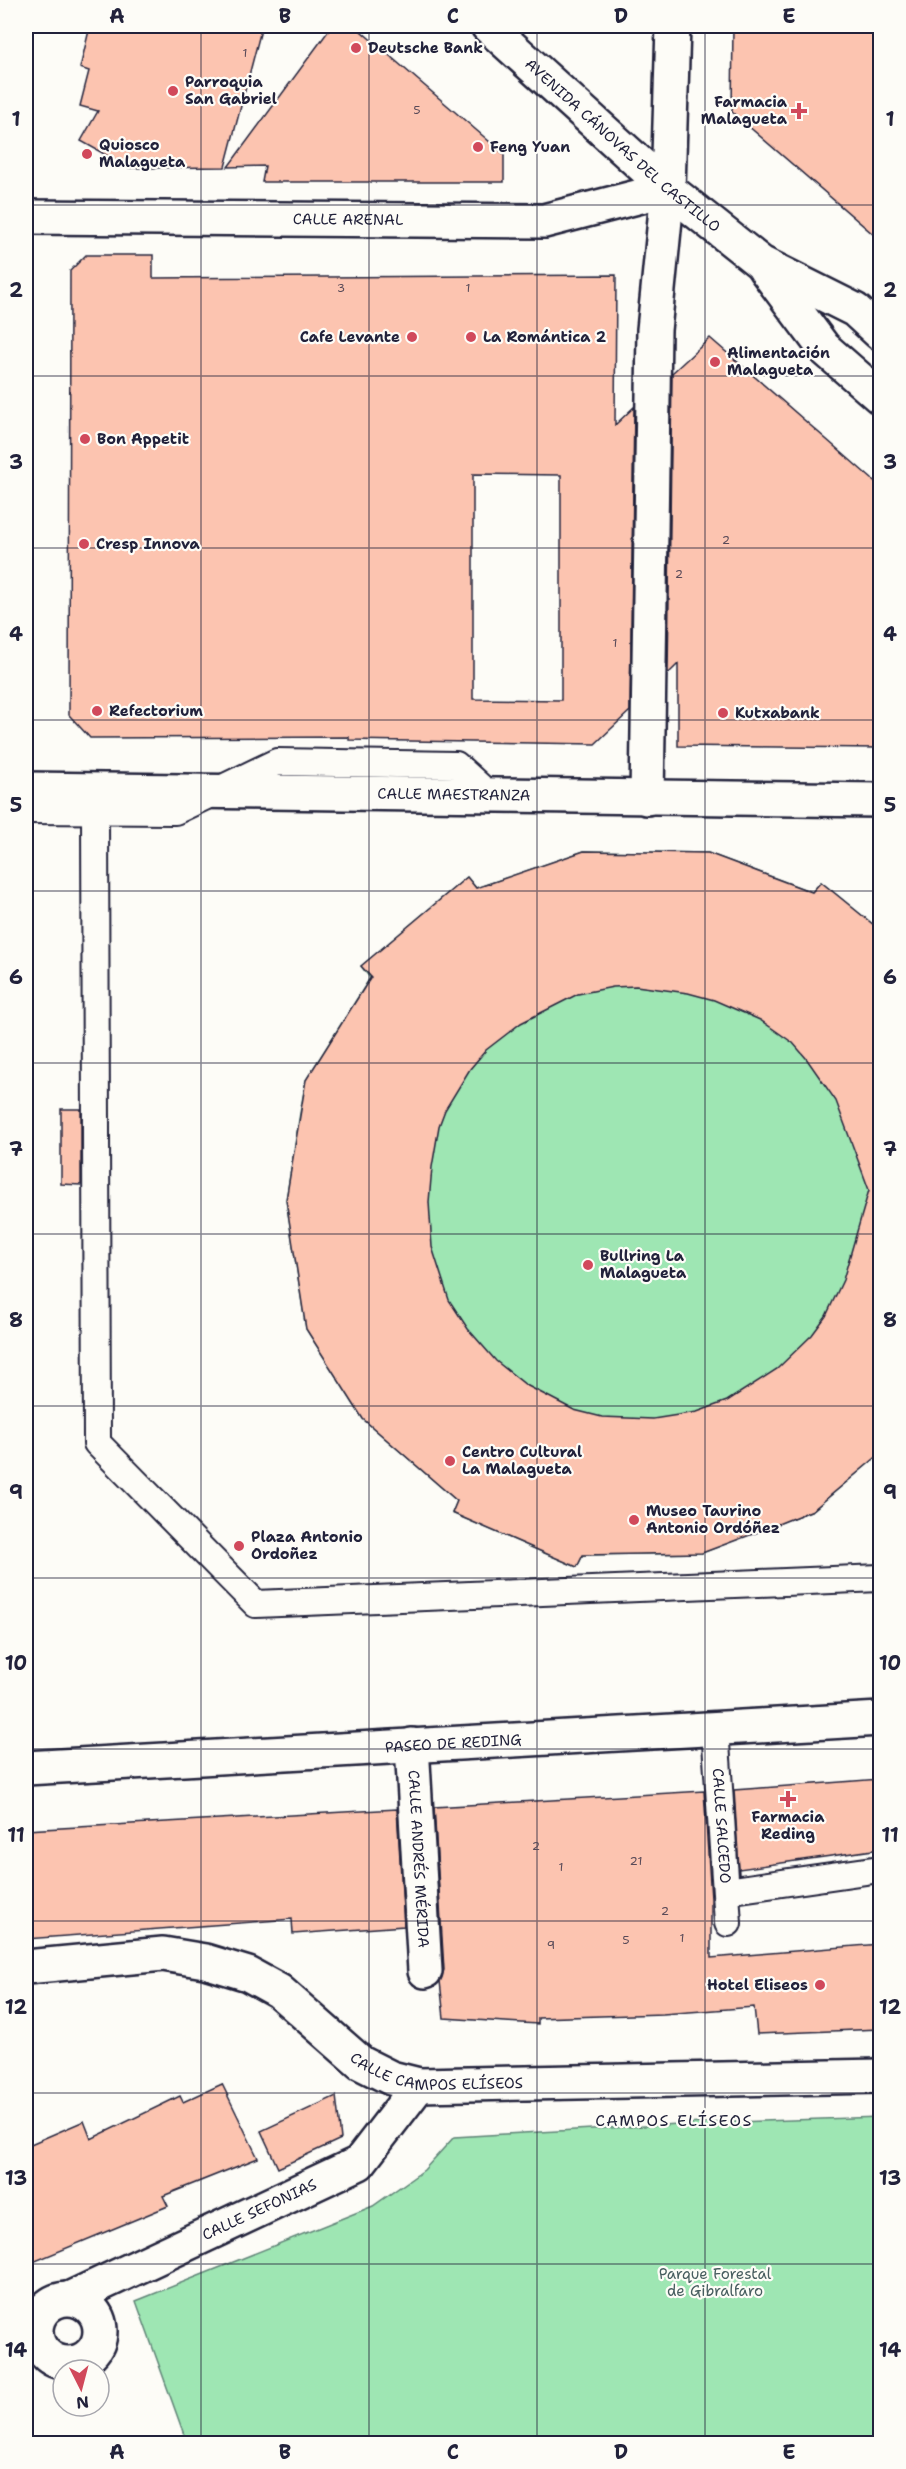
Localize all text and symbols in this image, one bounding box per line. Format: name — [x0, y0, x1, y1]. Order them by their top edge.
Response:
text: A — [109, 3, 125, 29]
text: B — [279, 3, 291, 29]
text: C — [447, 3, 459, 29]
text: D — [614, 3, 628, 29]
text: E — [782, 3, 796, 29]
place label: Deutsche Bank — [368, 38, 483, 58]
marker: Deutsche Bank — [349, 41, 363, 55]
house number: 1 — [242, 45, 248, 61]
street label: AVENIDA CÁNOVAS DEL CASTILLO — [521, 54, 724, 237]
place label: Parroquia San Gabriel — [185, 72, 277, 109]
marker: Parroquia San Gabriel — [166, 84, 180, 98]
place label: Farmacia Malagueta — [701, 92, 788, 129]
house number: 5 — [413, 102, 421, 118]
marker: Farmacia Malagueta — [792, 104, 806, 118]
text: 1 — [11, 106, 21, 132]
text: 1 — [885, 106, 895, 132]
place label: Quiosco Malagueta — [99, 135, 186, 172]
place label: Feng Yuan — [490, 137, 570, 157]
marker: Feng Yuan — [471, 140, 485, 154]
marker: Quiosco Malagueta — [80, 147, 94, 161]
street label: CALLE ARENAL — [293, 209, 403, 230]
text: 2 — [9, 277, 23, 303]
text: 2 — [883, 277, 897, 303]
house number: 3 — [337, 280, 345, 296]
house number: 1 — [465, 280, 471, 296]
place label: Cafe Levante — [300, 327, 400, 347]
place label: La Romántica 2 — [483, 327, 607, 347]
marker: Cafe Levante — [405, 330, 419, 344]
marker: La Romántica 2 — [464, 330, 478, 344]
place label: Alimentación Malagueta — [727, 343, 830, 380]
marker: Alimentación Malagueta — [708, 355, 722, 369]
place label: Bon Appetit — [97, 429, 189, 449]
marker: Bon Appetit — [78, 432, 92, 446]
text: 3 — [9, 449, 23, 475]
text: 3 — [883, 449, 897, 475]
house number: 2 — [722, 532, 730, 548]
place label: Cresp Innova — [96, 534, 201, 554]
marker: Cresp Innova — [77, 537, 91, 551]
house number: 2 — [675, 566, 683, 582]
text: 4 — [9, 621, 23, 647]
text: 4 — [883, 621, 897, 647]
house number: 1 — [612, 635, 618, 651]
place label: Refectorium — [109, 701, 203, 721]
place label: Kutxabank — [735, 703, 820, 723]
marker: Refectorium — [90, 704, 104, 718]
marker: Kutxabank — [716, 706, 730, 720]
street label: CALLE MAESTRANZA — [377, 784, 531, 805]
text: 5 — [10, 792, 22, 818]
text: 5 — [884, 792, 896, 818]
text: 6 — [9, 964, 23, 990]
text: 6 — [883, 964, 897, 990]
text: 7 — [9, 1136, 23, 1162]
text: 7 — [883, 1136, 897, 1162]
place label: Bullring La Malagueta — [600, 1246, 687, 1283]
marker: Bullring La Malagueta — [581, 1258, 595, 1272]
text: 8 — [9, 1307, 23, 1333]
text: 8 — [883, 1307, 897, 1333]
place label: Centro Cultural La Malagueta — [462, 1442, 582, 1479]
marker: Centro Cultural La Malagueta — [443, 1454, 457, 1468]
text: 9 — [9, 1479, 23, 1505]
text: 9 — [883, 1479, 897, 1505]
place label: Museo Taurino Antonio Ordóñez — [646, 1501, 780, 1538]
marker: Museo Taurino Antonio Ordóñez — [627, 1513, 641, 1527]
place label: Plaza Antonio Ordoñez — [251, 1527, 363, 1564]
marker: Plaza Antonio Ordoñez — [232, 1539, 246, 1553]
text: 10 — [5, 1650, 27, 1676]
text: 10 — [879, 1650, 901, 1676]
street label: PASEO DE REDING — [384, 1730, 522, 1757]
street label: CALLE SALCEDO — [708, 1767, 735, 1884]
street label: CALLE ANDRÉS MÉRIDA — [403, 1769, 434, 1948]
marker: Farmacia Reding — [781, 1792, 795, 1806]
place label: Farmacia Reding — [752, 1807, 825, 1844]
text: 11 — [7, 1822, 25, 1848]
text: 11 — [881, 1822, 899, 1848]
house number: 2 — [532, 1838, 540, 1854]
house number: 21 — [630, 1853, 642, 1869]
house number: 1 — [558, 1859, 564, 1875]
house number: 2 — [661, 1903, 669, 1919]
house number: 1 — [679, 1930, 685, 1946]
house number: 5 — [622, 1932, 630, 1948]
house number: 9 — [547, 1937, 555, 1953]
place label: Hotel Eliseos — [707, 1975, 808, 1995]
marker: Hotel Eliseos — [813, 1978, 827, 1992]
text: 12 — [5, 1994, 27, 2020]
text: 12 — [879, 1994, 901, 2020]
street label: CALLE CAMPOS ELÍSEOS — [346, 2048, 523, 2095]
district label: CAMPOS ELÍSEOS — [595, 2110, 753, 2131]
text: 13 — [5, 2165, 27, 2191]
text: 13 — [879, 2165, 901, 2191]
street label: CALLE SEFONIAS — [199, 2174, 320, 2245]
park label: Parque Forestal de Gibralfaro — [659, 2264, 772, 2301]
text: 14 — [5, 2337, 27, 2363]
text: 14 — [879, 2337, 901, 2363]
north arrow — [51, 2358, 111, 2418]
text: N — [75, 2391, 90, 2414]
text: A — [109, 2439, 125, 2465]
text: B — [279, 2439, 291, 2465]
text: C — [447, 2439, 459, 2465]
text: D — [614, 2439, 628, 2465]
text: E — [782, 2439, 796, 2465]

